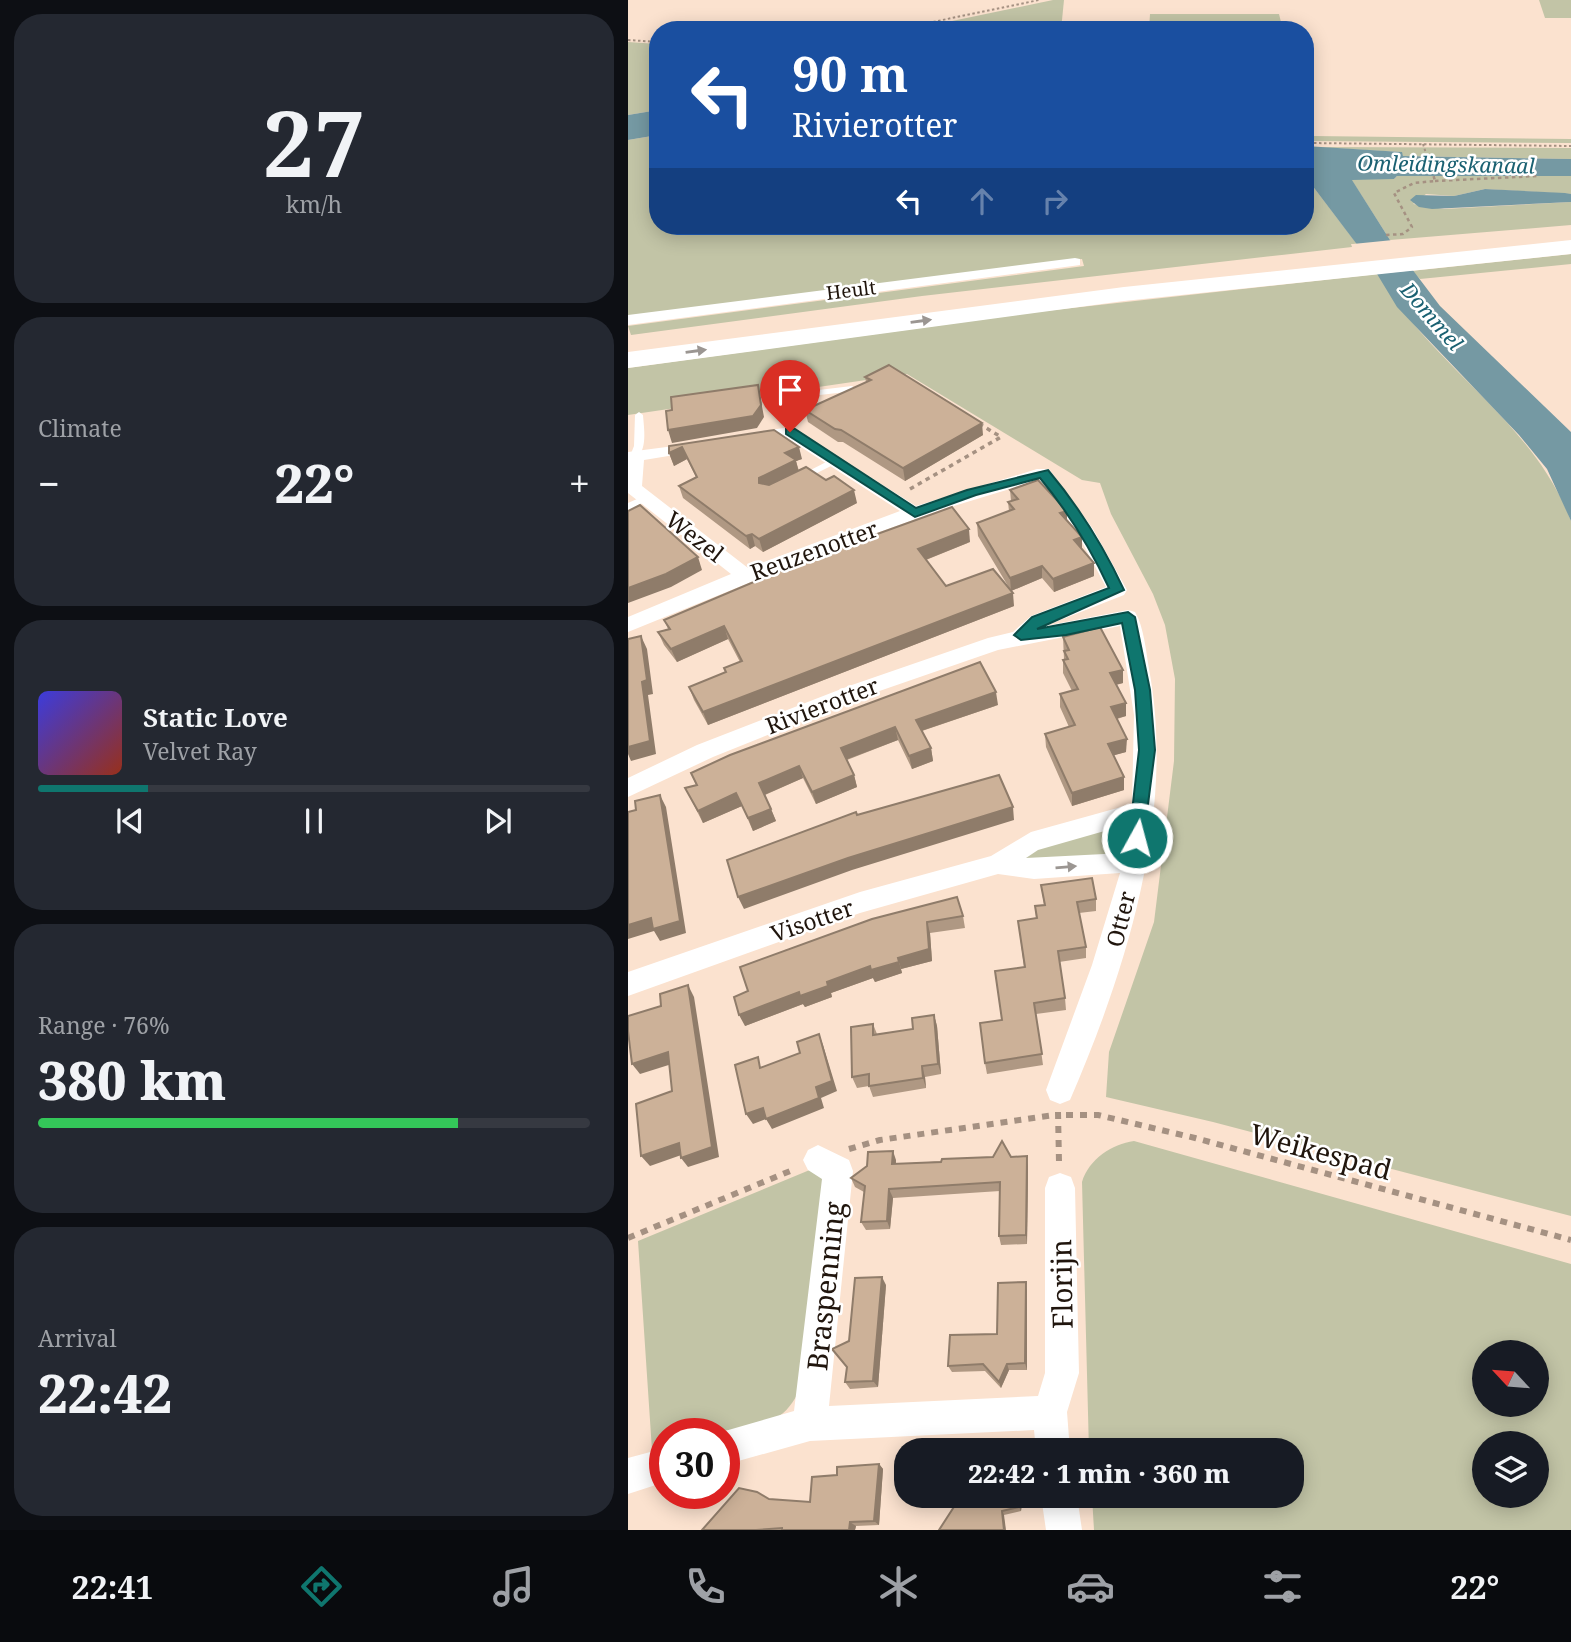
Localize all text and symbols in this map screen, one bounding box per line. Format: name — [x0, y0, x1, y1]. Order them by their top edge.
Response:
text: 90 m — [792, 40, 908, 106]
icon: left — [677, 49, 768, 140]
text: 27 — [263, 80, 365, 204]
text: Rivierotter — [792, 103, 957, 146]
water label: Omleidingskanaal — [1357, 148, 1536, 180]
icon: left — [890, 182, 928, 220]
icon: ahead — [963, 182, 1001, 220]
icon: right — [1036, 182, 1074, 220]
text: km/h — [286, 188, 342, 220]
street label: Heult — [825, 274, 878, 306]
water label: Dommel — [1394, 275, 1470, 356]
one-way arrow — [910, 315, 932, 326]
one-way arrow — [685, 345, 707, 356]
pin — [760, 360, 820, 432]
icon: arrive — [771, 371, 809, 409]
text: Climate — [38, 412, 122, 444]
text: 22° — [274, 447, 354, 518]
text: − — [38, 457, 60, 509]
text: + — [569, 457, 590, 509]
street label: Wezel — [659, 503, 731, 569]
street label: Reuzenotter — [746, 512, 882, 588]
street label: Rivierotter — [761, 669, 883, 741]
text: Static Love — [143, 699, 288, 735]
text: Velvet Ray — [143, 735, 257, 767]
position arrow — [1100, 801, 1174, 875]
icon: previous — [111, 802, 149, 840]
icon: pause — [295, 802, 333, 840]
icon: next — [479, 802, 517, 840]
one-way arrow — [1055, 861, 1077, 872]
street label: Otter — [1098, 888, 1142, 950]
street label: Visotter — [766, 891, 858, 949]
text: Range · 76% — [38, 1009, 170, 1041]
text: 380 km — [38, 1044, 226, 1115]
street label: Weikespad — [1246, 1114, 1396, 1188]
street label: Braspenning — [797, 1200, 853, 1372]
street label: Florijn — [1041, 1239, 1081, 1329]
text: Arrival — [38, 1322, 117, 1354]
north arrow — [1472, 1340, 1548, 1418]
map controls — [1472, 1340, 1549, 1508]
text: 22:42 — [38, 1357, 172, 1428]
speed limit sign: 30 — [649, 1418, 740, 1509]
button: layers — [1472, 1431, 1549, 1508]
text: 22:42 · 1 min · 360 m — [968, 1455, 1230, 1491]
icon: directions — [297, 1562, 346, 1611]
icon: music — [489, 1562, 538, 1611]
icon: phone — [681, 1562, 730, 1611]
icon: climate — [874, 1562, 923, 1611]
icon: car — [1066, 1562, 1115, 1611]
icon: filters — [1258, 1562, 1307, 1611]
text: 22:41 — [72, 1565, 154, 1608]
text: 22° — [1450, 1565, 1499, 1608]

